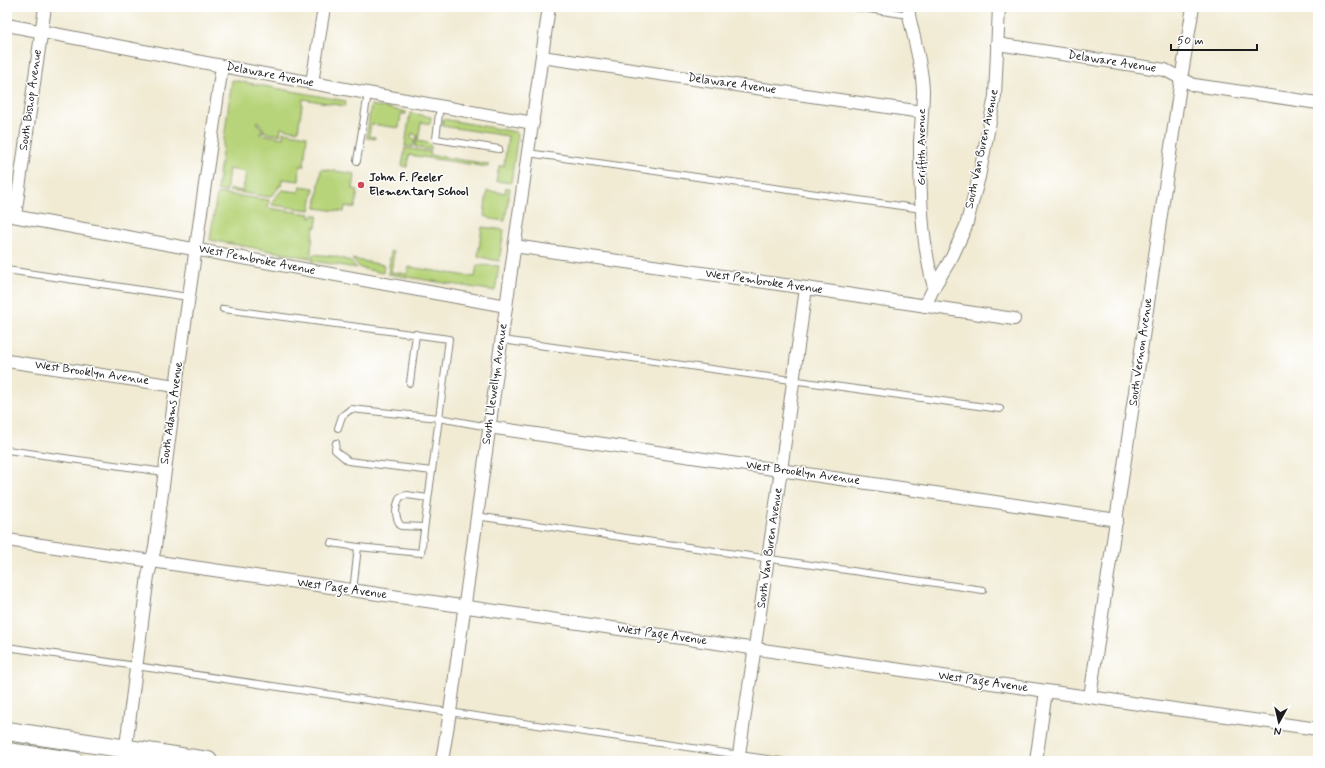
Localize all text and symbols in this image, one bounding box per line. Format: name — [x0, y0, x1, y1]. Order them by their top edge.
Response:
scale bar — [1171, 26, 1257, 52]
text: 50 m — [1177, 33, 1204, 49]
street label: Delaware Avenue — [1067, 47, 1157, 77]
street label: South Bishop Avenue — [16, 48, 46, 152]
street label: Delaware Avenue — [225, 59, 315, 91]
street label: Delaware Avenue — [687, 70, 777, 98]
street label: South Van Buren Avenue — [961, 88, 1003, 210]
street label: Griffith Avenue — [914, 108, 930, 186]
place label: John F. Peeler Elementary School — [369, 170, 469, 200]
marker: John F. Peeler Elementary School — [356, 180, 366, 190]
street label: West Pembroke Avenue — [197, 241, 317, 279]
street label: West Pembroke Avenue — [704, 266, 824, 298]
street label: South Vernon Avenue — [1125, 297, 1157, 407]
street label: South Llewellyn Avenue — [479, 322, 511, 446]
street label: West Brooklyn Avenue — [34, 357, 150, 389]
street label: South Adams Avenue — [157, 360, 187, 465]
street label: West Brooklyn Avenue — [745, 457, 861, 489]
street label: South Van Buren Avenue — [754, 486, 786, 609]
street label: West Page Avenue — [296, 575, 388, 604]
street label: West Page Avenue — [616, 621, 708, 650]
street label: West Page Avenue — [937, 668, 1029, 697]
north arrow — [1259, 702, 1299, 742]
text: N — [1273, 723, 1282, 738]

